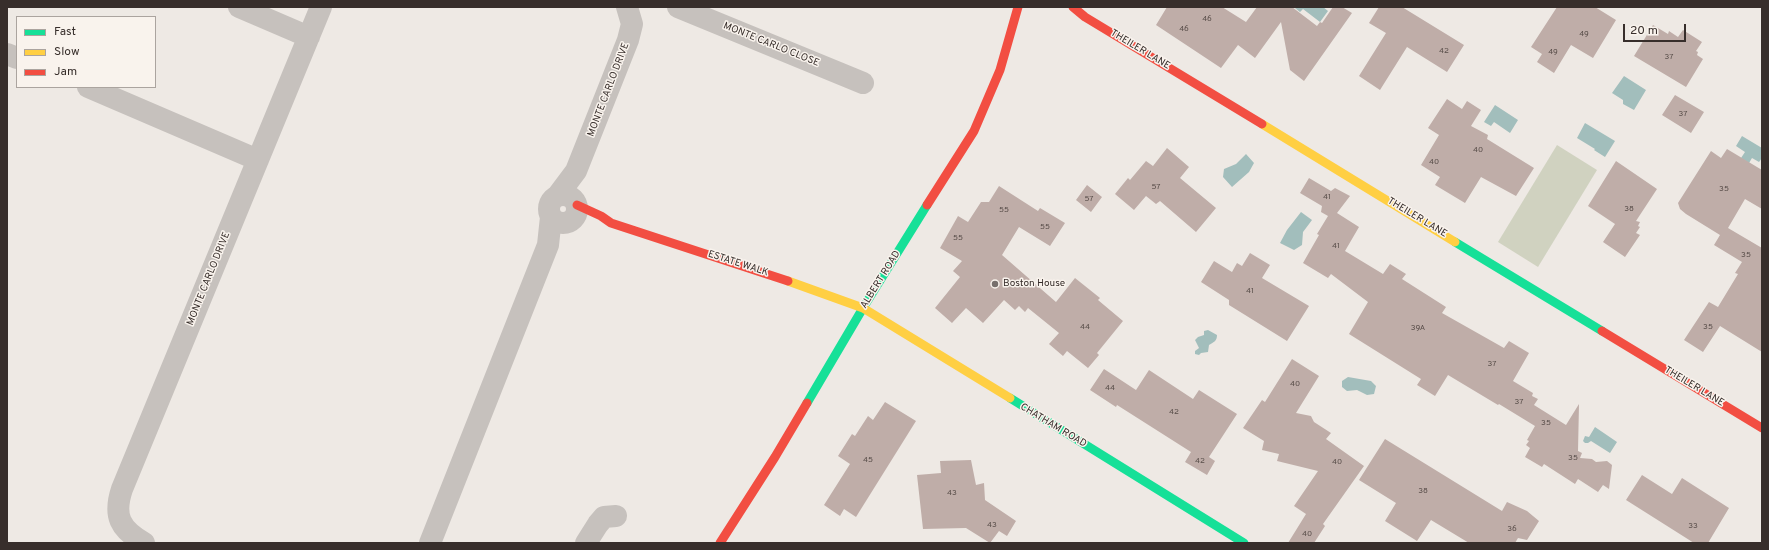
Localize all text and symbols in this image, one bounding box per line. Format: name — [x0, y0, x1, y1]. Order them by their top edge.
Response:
house number: 46 — [1202, 14, 1212, 24]
legend — [16, 16, 156, 88]
scale bar — [1625, 16, 1688, 42]
street label: MONTE CARLO CLOSE — [721, 20, 821, 70]
text: 20 m — [1630, 23, 1658, 39]
text: Fast — [54, 24, 76, 40]
house number: 46 — [1179, 24, 1189, 34]
street label: THEILER LANE — [1108, 28, 1172, 72]
house number: 49 — [1579, 29, 1589, 39]
street label: MONTE CARLO DRIVE — [586, 41, 632, 139]
text: Slow — [54, 44, 80, 60]
house number: 42 — [1439, 46, 1449, 56]
house number: 49 — [1548, 47, 1558, 57]
house number: 37 — [1665, 52, 1673, 62]
text: Jam — [54, 64, 77, 80]
house number: 37 — [1679, 109, 1687, 119]
house number: 40 — [1473, 145, 1483, 155]
house number: 40 — [1429, 157, 1439, 167]
house number: 57 — [1151, 182, 1161, 192]
house number: 35 — [1719, 184, 1729, 194]
house number: 41 — [1323, 192, 1331, 202]
house number: 57 — [1084, 194, 1094, 204]
street label: THEILER LANE — [1385, 196, 1449, 240]
house number: 38 — [1624, 204, 1634, 214]
house number: 55 — [999, 205, 1009, 215]
house number: 55 — [1040, 222, 1050, 232]
street label: MONTE CARLO DRIVE — [185, 231, 233, 327]
house number: 55 — [953, 233, 963, 243]
house number: 41 — [1332, 241, 1340, 251]
street label: ESTATE WALK — [706, 249, 770, 279]
street label: ALBERT ROAD — [858, 249, 904, 311]
house number: 35 — [1741, 250, 1751, 260]
place label: Boston House — [1003, 278, 1065, 290]
marker: Boston House — [990, 279, 1000, 289]
house number: 41 — [1246, 286, 1254, 296]
house number: 44 — [1080, 322, 1090, 332]
house number: 35 — [1703, 322, 1713, 332]
house number: 39A — [1411, 323, 1425, 333]
house number: 37 — [1488, 359, 1496, 369]
street label: THEILER LANE — [1662, 365, 1726, 409]
house number: 40 — [1290, 379, 1300, 389]
house number: 44 — [1105, 383, 1115, 393]
house number: 37 — [1515, 397, 1523, 407]
street label: CHATHAM ROAD — [1018, 401, 1088, 451]
house number: 42 — [1169, 407, 1179, 417]
house number: 35 — [1541, 418, 1551, 428]
house number: 35 — [1568, 453, 1578, 463]
house number: 45 — [863, 455, 873, 465]
house number: 42 — [1195, 456, 1205, 466]
house number: 40 — [1332, 457, 1342, 467]
house number: 38 — [1418, 486, 1428, 496]
house number: 43 — [947, 488, 957, 498]
house number: 43 — [987, 520, 997, 530]
house number: 33 — [1688, 521, 1698, 531]
house number: 36 — [1507, 524, 1517, 534]
house number: 40 — [1302, 529, 1312, 539]

